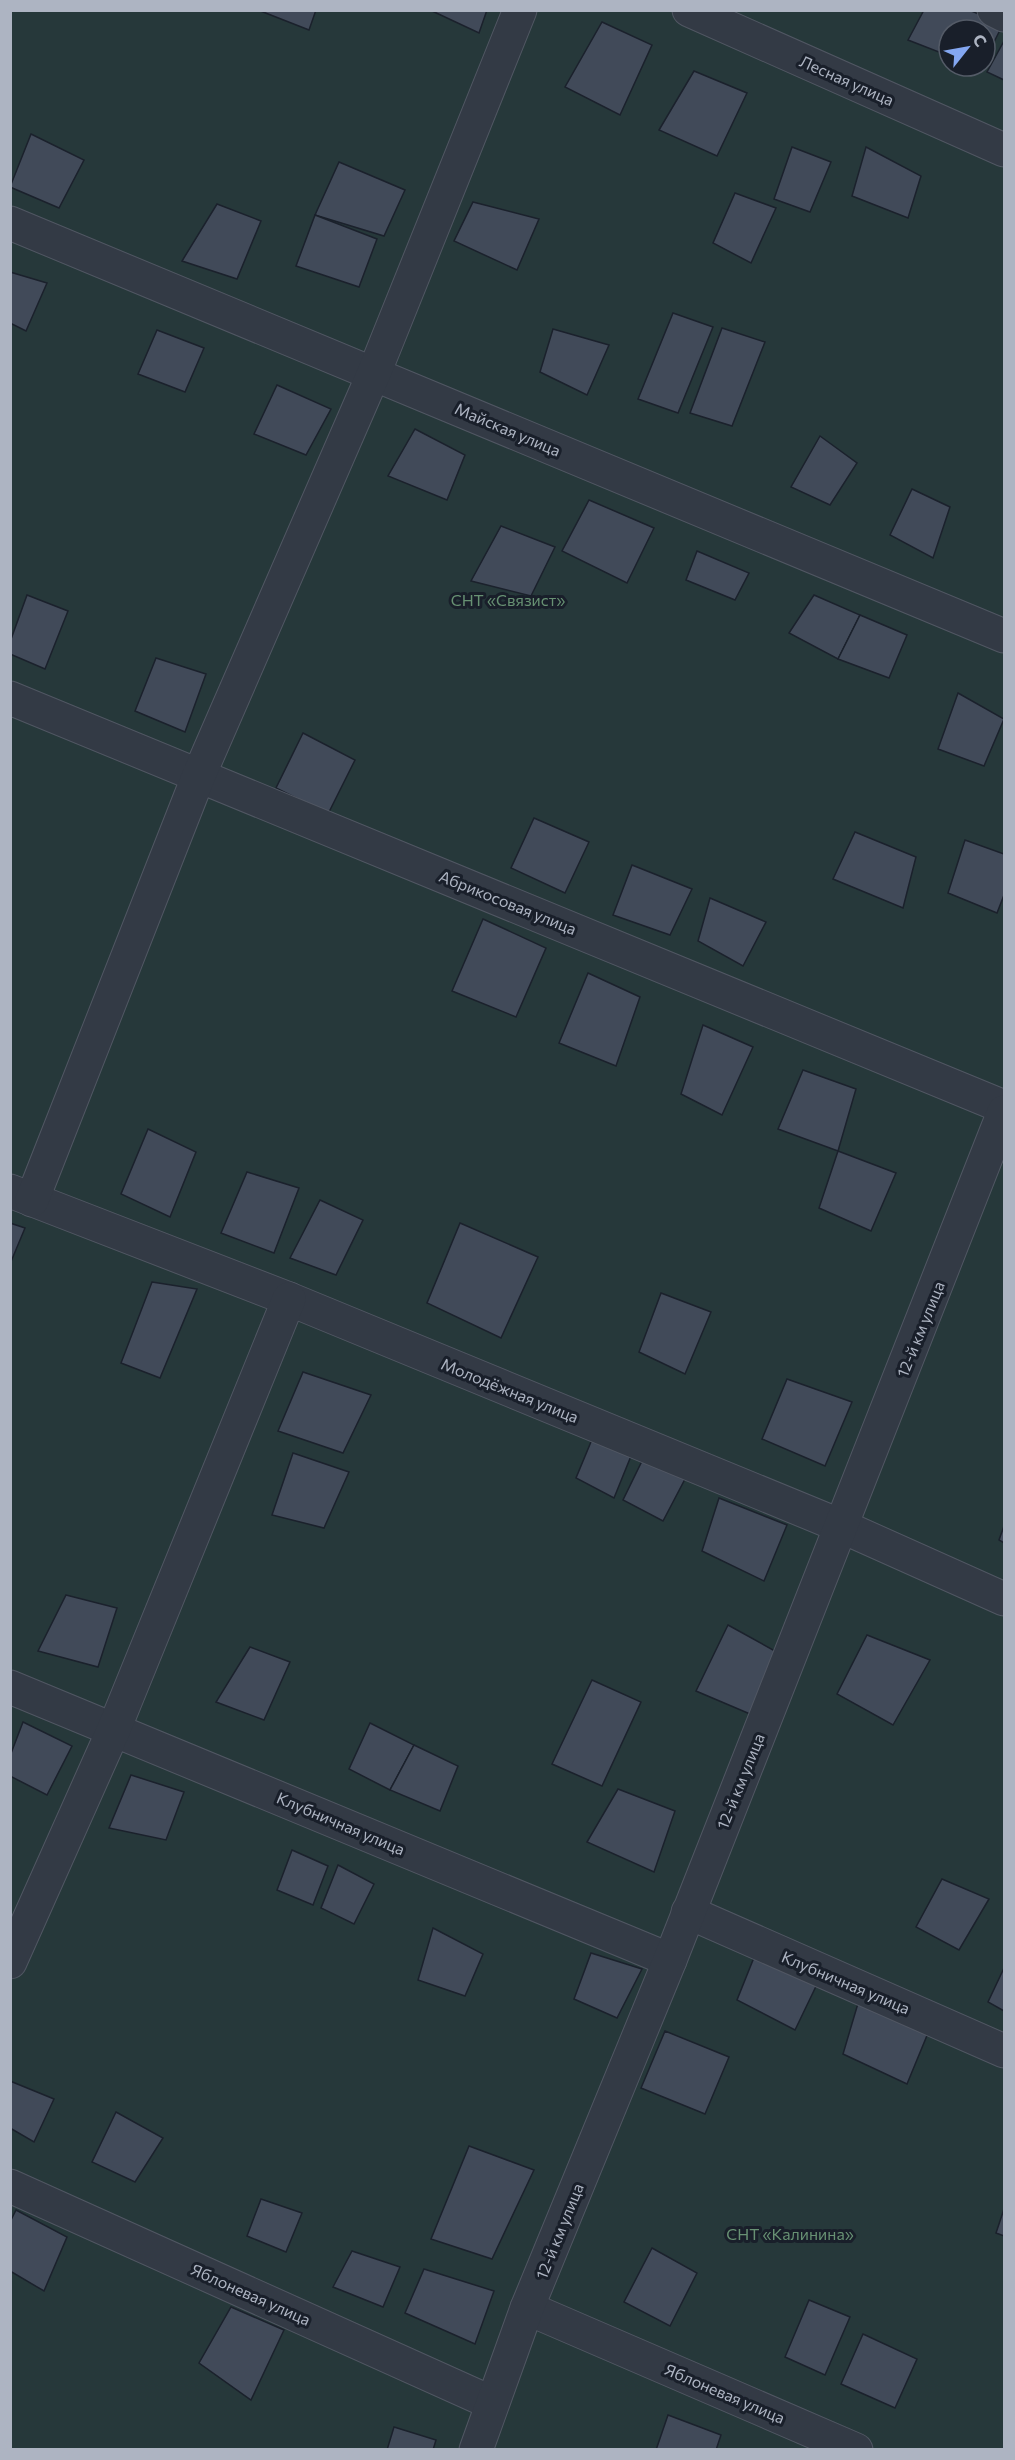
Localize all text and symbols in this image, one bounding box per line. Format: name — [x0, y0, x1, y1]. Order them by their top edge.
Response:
north arrow — [937, 18, 997, 78]
text: С — [969, 30, 991, 50]
street label: Лесная улица — [797, 51, 897, 109]
street label: Майская улица — [452, 398, 564, 460]
park label: СНТ «Связист» — [451, 590, 565, 609]
street label: Абрикосовая улица — [437, 866, 579, 938]
street label: 12-й км улица — [892, 1278, 948, 1380]
street label: Молодёжная улица — [439, 1354, 581, 1426]
street label: 12-й км улица — [712, 1730, 768, 1832]
street label: Клубничная улица — [274, 1787, 408, 1859]
street label: Клубничная улица — [779, 1946, 913, 2018]
street label: 12-й км улица — [531, 2180, 587, 2282]
park label: СНТ «Калинина» — [726, 2224, 854, 2243]
street label: Яблоневая улица — [188, 2259, 314, 2329]
street label: Яблоневая улица — [662, 2359, 788, 2427]

